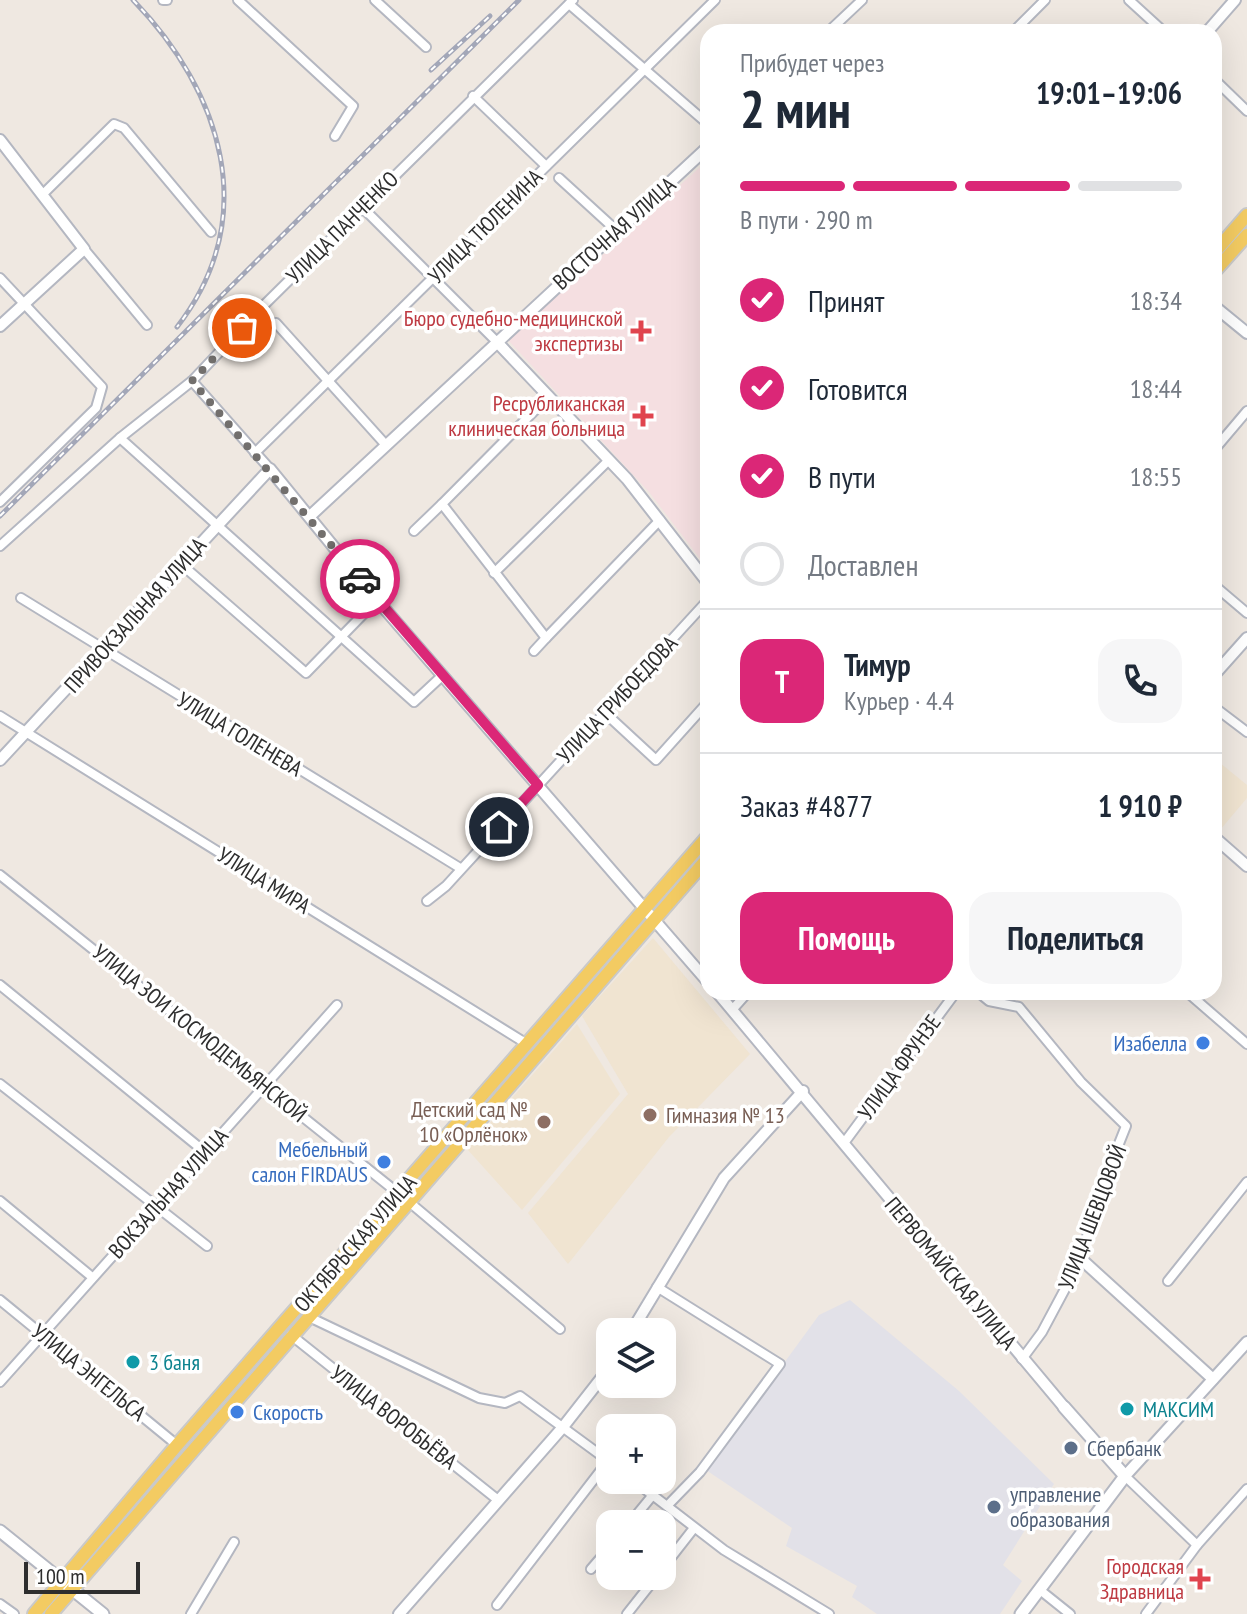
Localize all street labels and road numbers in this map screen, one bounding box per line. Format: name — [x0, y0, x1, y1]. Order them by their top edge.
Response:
street label: УЛИЦА ТЮЛЕНИНА — [422, 162, 549, 289]
street label: УЛИЦА ПАНЧЕНКО — [280, 165, 404, 289]
street label: ВОСТОЧНАЯ УЛИЦА — [547, 170, 682, 295]
street label: ПРИВОКЗАЛЬНАЯ УЛИЦА — [58, 531, 212, 698]
street label: УЛИЦА ГРИБОЕДОВА — [551, 629, 684, 769]
street label: УЛИЦА ГОЛЕНЕВА — [172, 686, 308, 783]
street label: УЛИЦА МИРА — [212, 840, 316, 920]
street label: УЛИЦА ЗОИ КОСМОДЕМЬЯНСКОЙ — [87, 938, 313, 1128]
street label: УЛИЦА ФРУНЗЕ — [851, 1009, 947, 1125]
street label: ВОКЗАЛЬНАЯ УЛИЦА — [102, 1122, 234, 1264]
street label: УЛИЦА ШЕВЦОВОЙ — [1052, 1141, 1132, 1293]
street label: ОКТЯБРЬСКАЯ УЛИЦА — [288, 1168, 423, 1317]
street label: ПЕРВОМАЙСКАЯ УЛИЦА — [879, 1191, 1023, 1355]
street label: УЛИЦА ЭНГЕЛЬСА — [26, 1317, 152, 1427]
street label: УЛИЦА ВОРОБЬЁВА — [325, 1359, 463, 1476]

